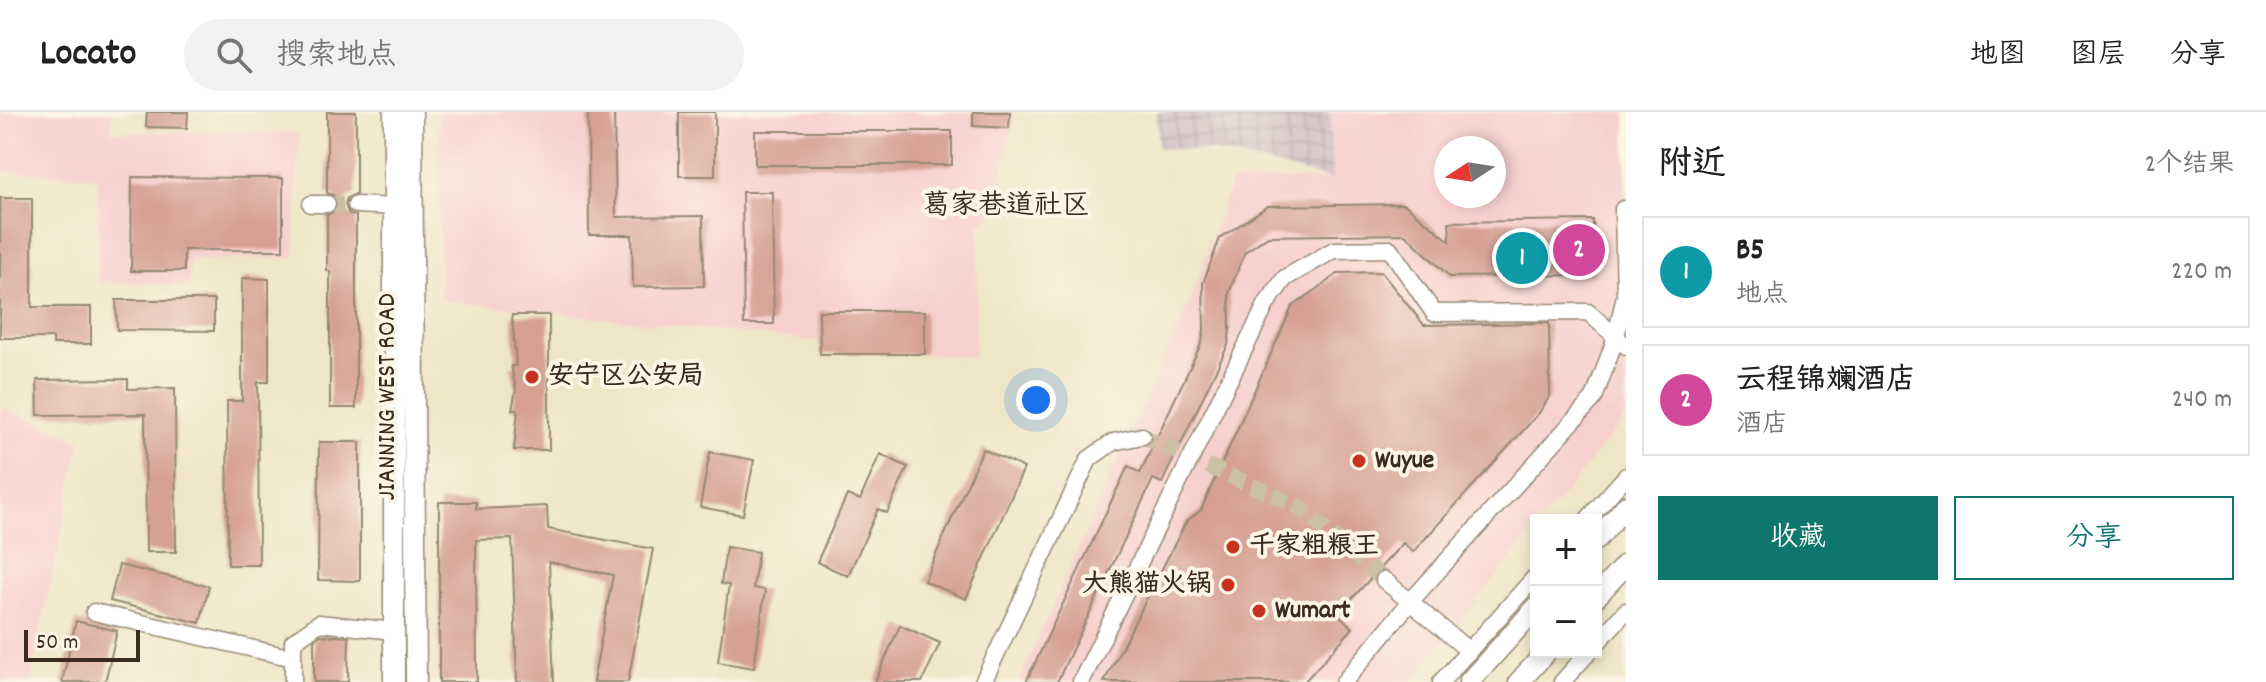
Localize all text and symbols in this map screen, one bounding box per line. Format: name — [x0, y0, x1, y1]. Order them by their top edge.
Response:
search box — [184, 19, 744, 91]
text: Locato — [40, 28, 136, 83]
icon: search — [212, 33, 256, 77]
text: 搜索地点 — [276, 36, 396, 79]
text: 地图 — [1970, 37, 2026, 77]
text: 图层 — [2070, 37, 2126, 77]
text: 分享 — [2170, 37, 2226, 77]
north arrow — [1434, 136, 1506, 208]
text: 附近 — [1658, 142, 1726, 191]
text: 2个结果 — [2145, 147, 2234, 184]
district label: 葛家巷道社区 — [922, 188, 1090, 228]
pin: 2 — [1553, 220, 1605, 280]
pin: 1 — [1496, 228, 1548, 288]
text: B5 — [1736, 231, 1764, 274]
text: 1 — [1683, 254, 1689, 291]
text: 220 m — [2171, 254, 2232, 291]
text: 地点 — [1736, 277, 1788, 314]
street label: JIANNING WEST ROAD — [370, 293, 407, 501]
place label: 安宁区公安局 — [548, 359, 704, 396]
text: 云程锦斓酒店 — [1736, 361, 1916, 404]
marker: 安宁区公安局 — [523, 368, 541, 386]
your location — [1016, 380, 1056, 420]
text: 2 — [1680, 382, 1692, 419]
text: 240 m — [2172, 382, 2232, 419]
text: 酒店 — [1736, 407, 1788, 444]
place label: Wuyue — [1375, 443, 1434, 480]
marker: Wuyue — [1350, 452, 1368, 470]
button: 收藏 — [1658, 496, 1938, 580]
button: 分享 — [1954, 496, 2234, 580]
map controls — [1530, 514, 1602, 658]
button: + — [1530, 514, 1602, 586]
place label: 千家粗粮王 — [1249, 529, 1379, 566]
marker: 千家粗粮王 — [1224, 538, 1242, 556]
place label: 大熊猫火锅 — [1082, 567, 1212, 604]
marker: 大熊猫火锅 — [1219, 576, 1237, 594]
button: − — [1530, 586, 1602, 658]
place label: Wumart — [1275, 593, 1351, 630]
marker: Wumart — [1250, 602, 1268, 620]
scale bar — [24, 626, 140, 662]
text: 50 m — [36, 628, 78, 659]

